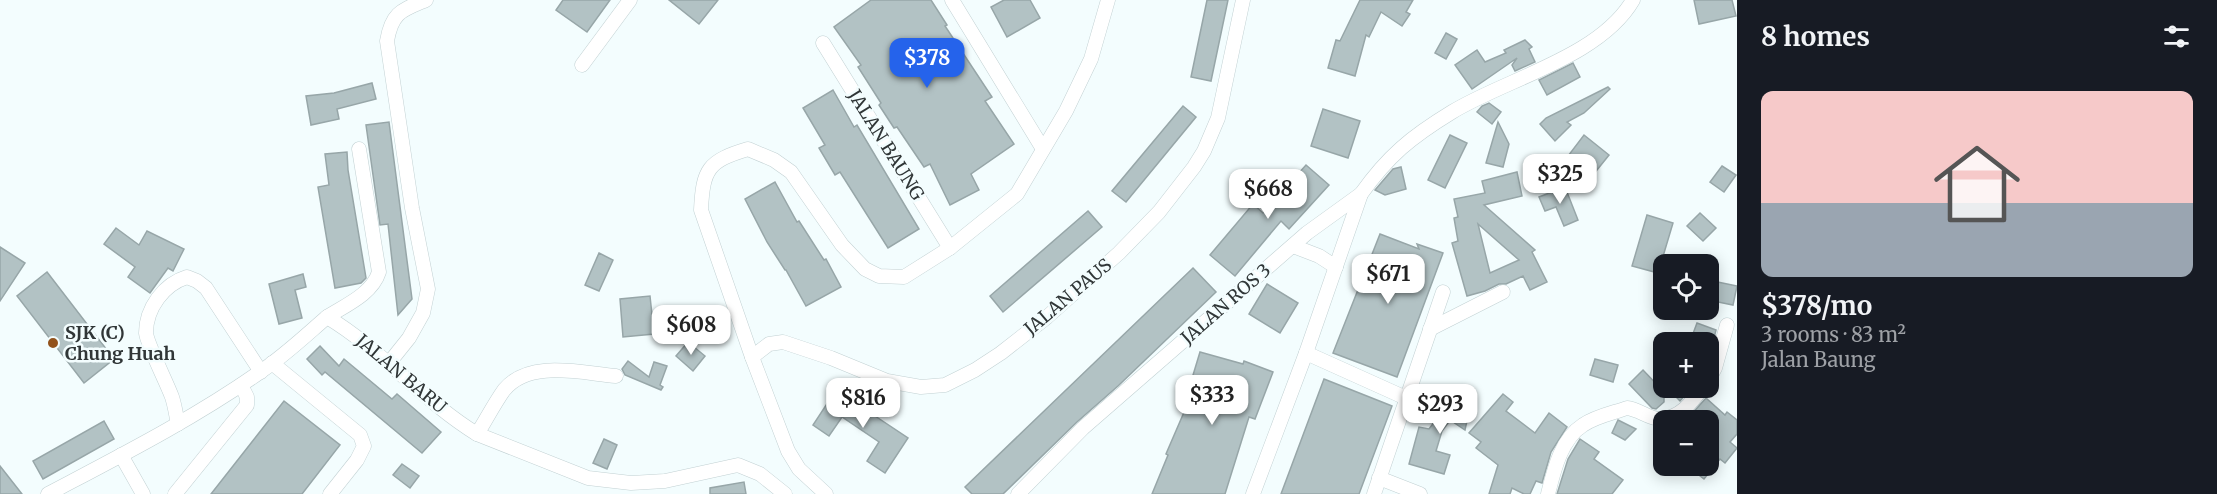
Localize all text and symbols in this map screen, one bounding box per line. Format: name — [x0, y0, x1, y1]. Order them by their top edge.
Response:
text: 8 homes — [1761, 20, 1870, 53]
icon: filters — [2160, 20, 2193, 53]
pin: $378 — [891, 38, 963, 89]
text: $378 — [903, 45, 951, 70]
street label: JALAN BAUNG — [843, 84, 929, 204]
icon: home — [1923, 130, 2031, 238]
pin: $325 — [1524, 154, 1596, 205]
text: $325 — [1537, 161, 1583, 186]
pin: $668 — [1232, 169, 1304, 220]
text: $668 — [1243, 176, 1293, 201]
street label: JALAN PAUS — [1018, 253, 1116, 341]
pin: $671 — [1352, 254, 1424, 305]
map controls — [1653, 254, 1719, 476]
button: locate — [1653, 254, 1719, 320]
street label: JALAN ROS 3 — [1175, 258, 1275, 350]
text: $671 — [1366, 261, 1410, 286]
text: $378/mo — [1761, 289, 1872, 322]
pin: $608 — [655, 305, 727, 356]
text: $608 — [666, 312, 716, 337]
place label: SJK (C) Chung Huah — [65, 321, 175, 365]
text: 3 rooms · 83 m² — [1761, 322, 1906, 347]
street label: JALAN BARU — [350, 328, 452, 419]
button: + — [1653, 332, 1719, 398]
marker: SJK (C) Chung Huah — [46, 336, 60, 350]
text: Jalan Baung — [1761, 347, 1876, 372]
pin: $333 — [1176, 375, 1248, 426]
pin: $816 — [827, 378, 899, 429]
text: $333 — [1189, 382, 1235, 407]
pin: $293 — [1404, 384, 1476, 435]
text: $816 — [840, 385, 886, 410]
text: $293 — [1416, 391, 1464, 416]
button: − — [1653, 410, 1719, 476]

